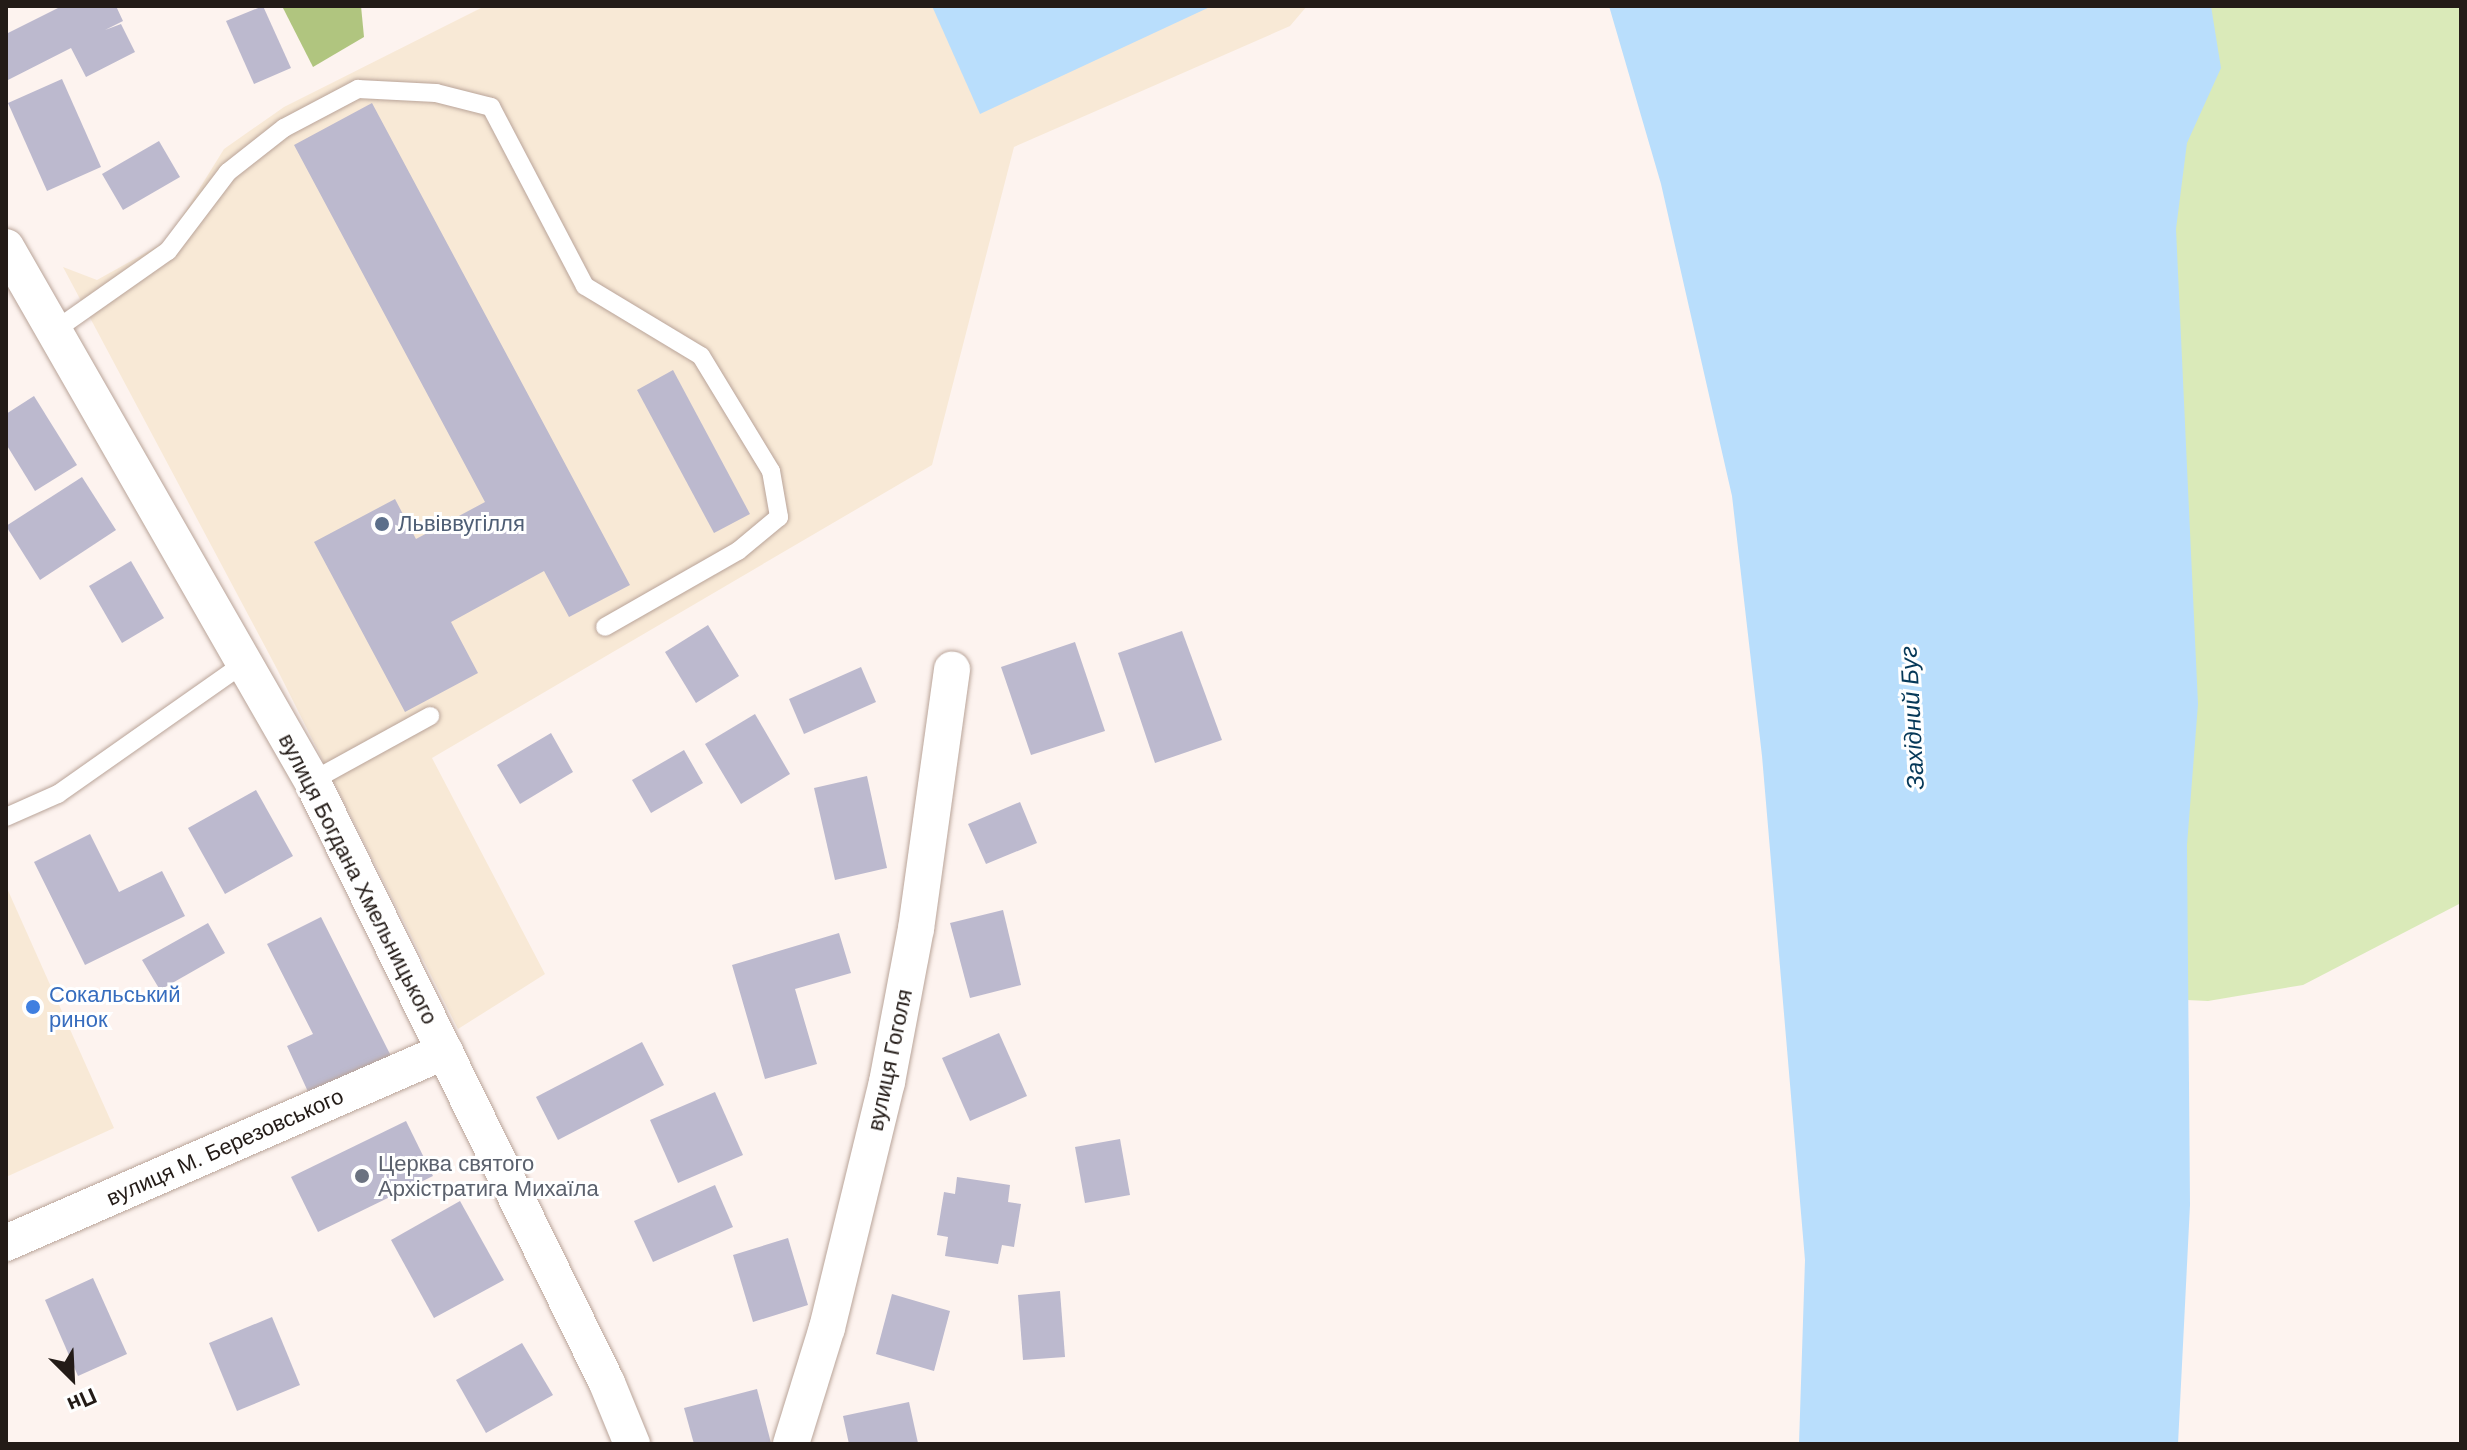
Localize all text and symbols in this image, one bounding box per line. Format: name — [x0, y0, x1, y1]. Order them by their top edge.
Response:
place label: Львіввугілля — [398, 511, 525, 537]
marker: Львіввугілля — [373, 515, 391, 533]
water label: Західний Буг — [1894, 645, 1930, 791]
street label: вулиця Богдана Хмельницького — [273, 729, 443, 1029]
place label: Сокальський ринок — [49, 981, 180, 1032]
street label: вулиця Гоголя — [862, 987, 918, 1133]
marker: Сокальський ринок — [24, 998, 42, 1016]
street label: вулиця М. Березовського — [102, 1083, 348, 1211]
place label: Церква святого Архістратига Михаїла — [378, 1150, 599, 1202]
marker: Церква святого Архістратига Михаїла — [353, 1167, 371, 1185]
north arrow — [32, 1338, 112, 1418]
text: Пн — [64, 1383, 100, 1418]

